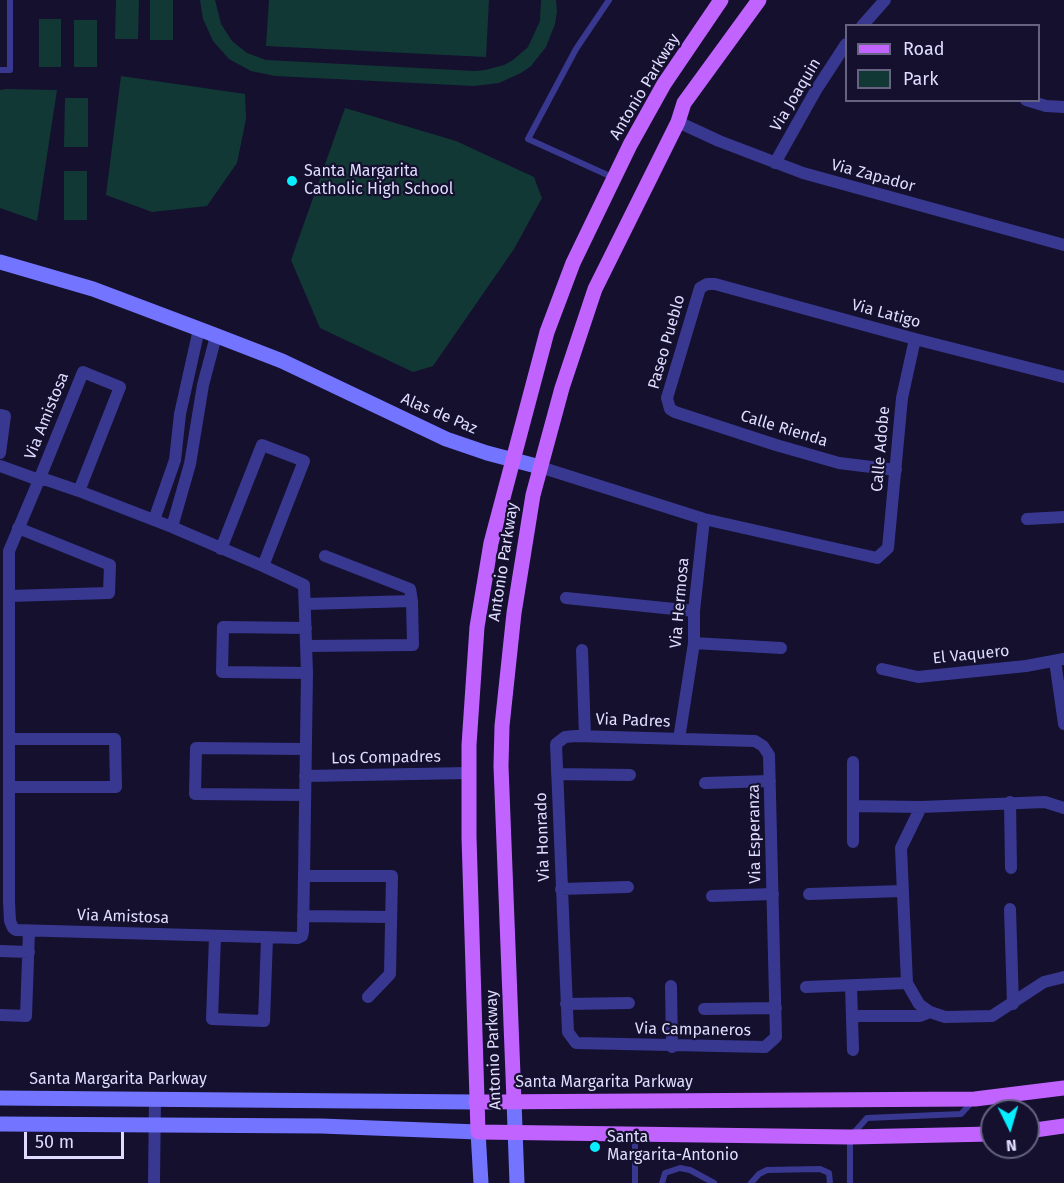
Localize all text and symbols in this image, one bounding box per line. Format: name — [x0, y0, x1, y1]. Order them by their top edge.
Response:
legend — [845, 24, 1040, 102]
street label: Antonio Parkway — [606, 31, 684, 143]
text: Road — [903, 38, 945, 60]
street label: Via Joaquin — [767, 55, 825, 135]
text: Park — [903, 68, 938, 90]
street label: Via Zapador — [829, 156, 917, 196]
place label: Santa Margarita Catholic High School — [304, 162, 454, 200]
marker: Santa Margarita Catholic High School — [285, 174, 299, 188]
street label: Paseo Pueblo — [644, 293, 690, 391]
street label: Via Latigo — [849, 296, 923, 332]
street label: Via Amistosa — [21, 370, 73, 462]
street label: Alas de Paz — [398, 389, 480, 439]
street label: Calle Adobe — [868, 405, 894, 493]
street label: Calle Rienda — [738, 407, 830, 451]
street label: Antonio Parkway — [485, 501, 523, 623]
street label: Via Hermosa — [666, 557, 694, 649]
street label: El Vaquero — [932, 641, 1010, 669]
street label: Via Padres — [595, 710, 671, 732]
street label: Los Compadres — [331, 747, 441, 769]
street label: Via Esperanza — [745, 784, 765, 884]
street label: Via Honrado — [532, 792, 554, 882]
street label: Via Amistosa — [77, 906, 169, 928]
street label: Antonio Parkway — [482, 990, 506, 1110]
street label: Via Campaneros — [635, 1019, 751, 1041]
street label: Santa Margarita Parkway — [29, 1070, 207, 1090]
street label: Santa Margarita Parkway — [515, 1073, 693, 1093]
north arrow — [980, 1099, 1040, 1159]
scale bar — [27, 1120, 128, 1158]
place label: Santa Margarita-Antonio — [607, 1128, 739, 1166]
text: 50 m — [35, 1131, 74, 1153]
text: N — [1005, 1136, 1018, 1155]
marker: Santa Margarita-Antonio — [588, 1140, 602, 1154]

